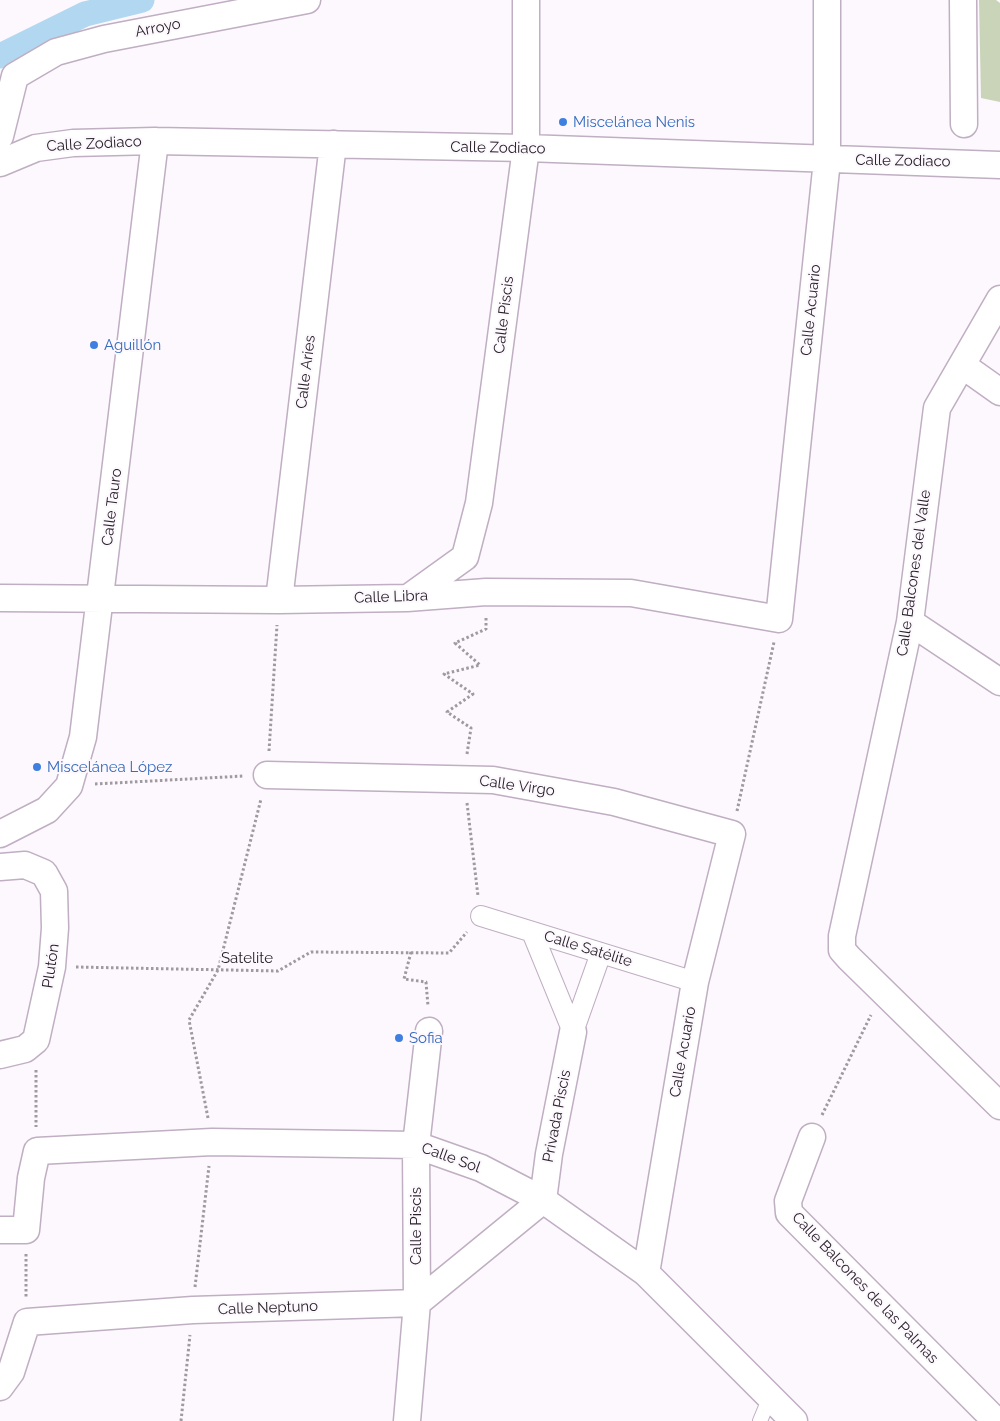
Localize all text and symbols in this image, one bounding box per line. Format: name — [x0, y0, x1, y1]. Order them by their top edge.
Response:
street label: Arroyo — [134, 15, 182, 41]
place label: Miscelánea Nenis — [573, 113, 695, 131]
marker: Miscelánea Nenis — [557, 116, 569, 128]
street label: Calle Zodiaco — [46, 133, 142, 155]
street label: Calle Zodiaco — [450, 138, 546, 158]
street label: Calle Zodiaco — [855, 151, 951, 171]
street label: Calle Acuario — [797, 263, 825, 357]
street label: Calle Piscis — [490, 275, 518, 355]
street label: Calle Aries — [293, 334, 319, 410]
place label: Aguillón — [104, 336, 161, 354]
marker: Aguillón — [88, 339, 100, 351]
street label: Calle Tauro — [98, 467, 126, 547]
street label: Calle Balcones del Valle — [893, 489, 935, 657]
street label: Calle Libra — [354, 587, 428, 607]
place label: Miscelánea López — [47, 758, 172, 776]
marker: Miscelánea López — [31, 761, 43, 773]
street label: Calle Virgo — [478, 772, 556, 800]
street label: Calle Satélite — [542, 927, 634, 971]
street label: Plutón — [39, 943, 63, 989]
street label: Satelite — [221, 949, 273, 967]
street label: Calle Acuario — [666, 1005, 700, 1099]
place label: Sofia — [409, 1029, 443, 1047]
marker: Sofia — [393, 1032, 405, 1044]
street label: Privada Piscis — [539, 1068, 575, 1164]
street label: Calle Sol — [419, 1139, 483, 1177]
street label: Calle Piscis — [407, 1187, 425, 1265]
street label: Calle Balcones de las Palmas — [788, 1209, 942, 1367]
street label: Calle Neptuno — [218, 1297, 318, 1319]

